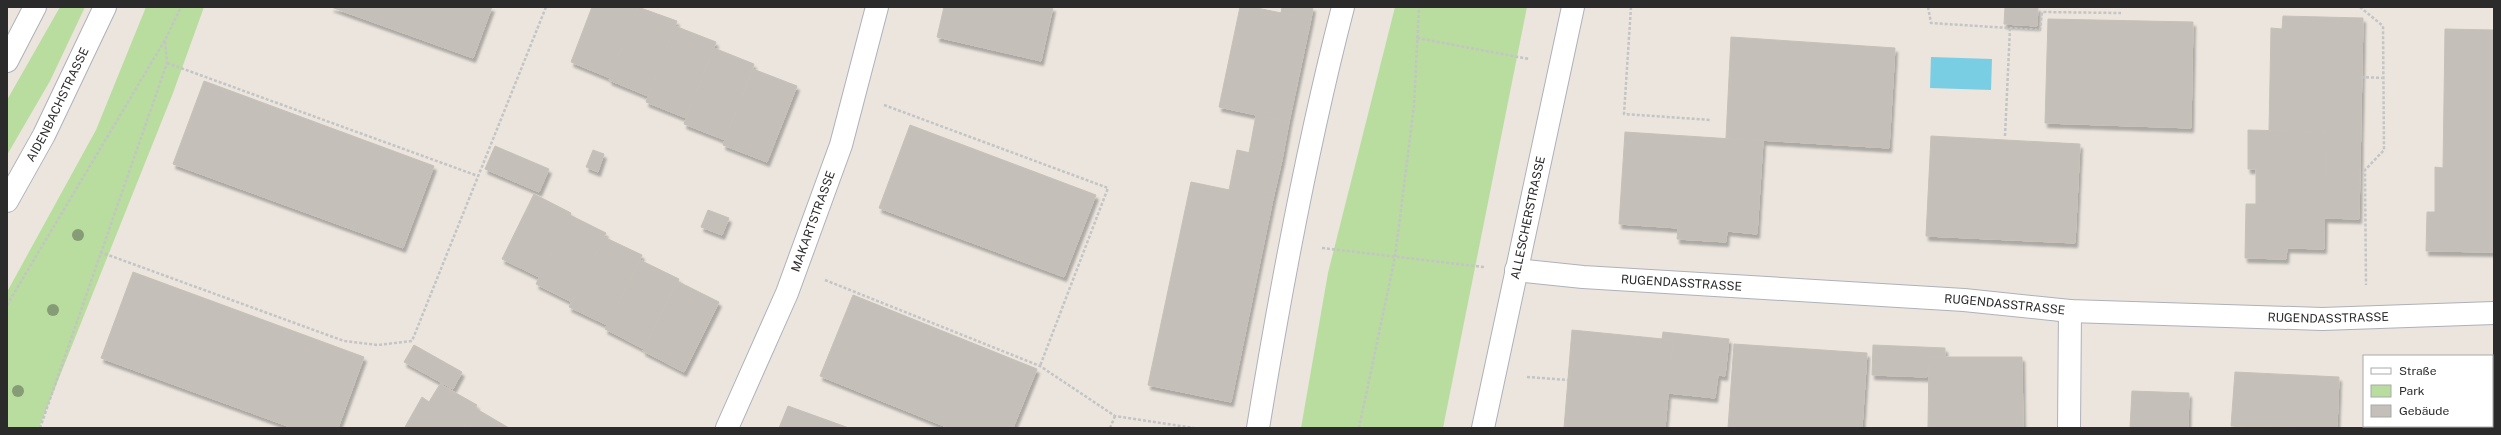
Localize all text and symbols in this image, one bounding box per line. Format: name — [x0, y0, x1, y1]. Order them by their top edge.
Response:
street label: AIDENBACHSTRASSE — [24, 45, 92, 164]
street label: ALLESCHERSTRASSE — [1508, 155, 1548, 281]
street label: MAKARTSTRASSE — [788, 169, 838, 274]
street label: RUGENDASSTRASSE — [1621, 272, 1742, 294]
street label: RUGENDASSTRASSE — [1944, 292, 2066, 317]
street label: RUGENDASSTRASSE — [2267, 310, 2389, 326]
legend — [2363, 355, 2493, 427]
text: Straße — [2399, 364, 2437, 378]
text: Park — [2399, 384, 2425, 398]
text: Gebäude — [2399, 404, 2449, 418]

